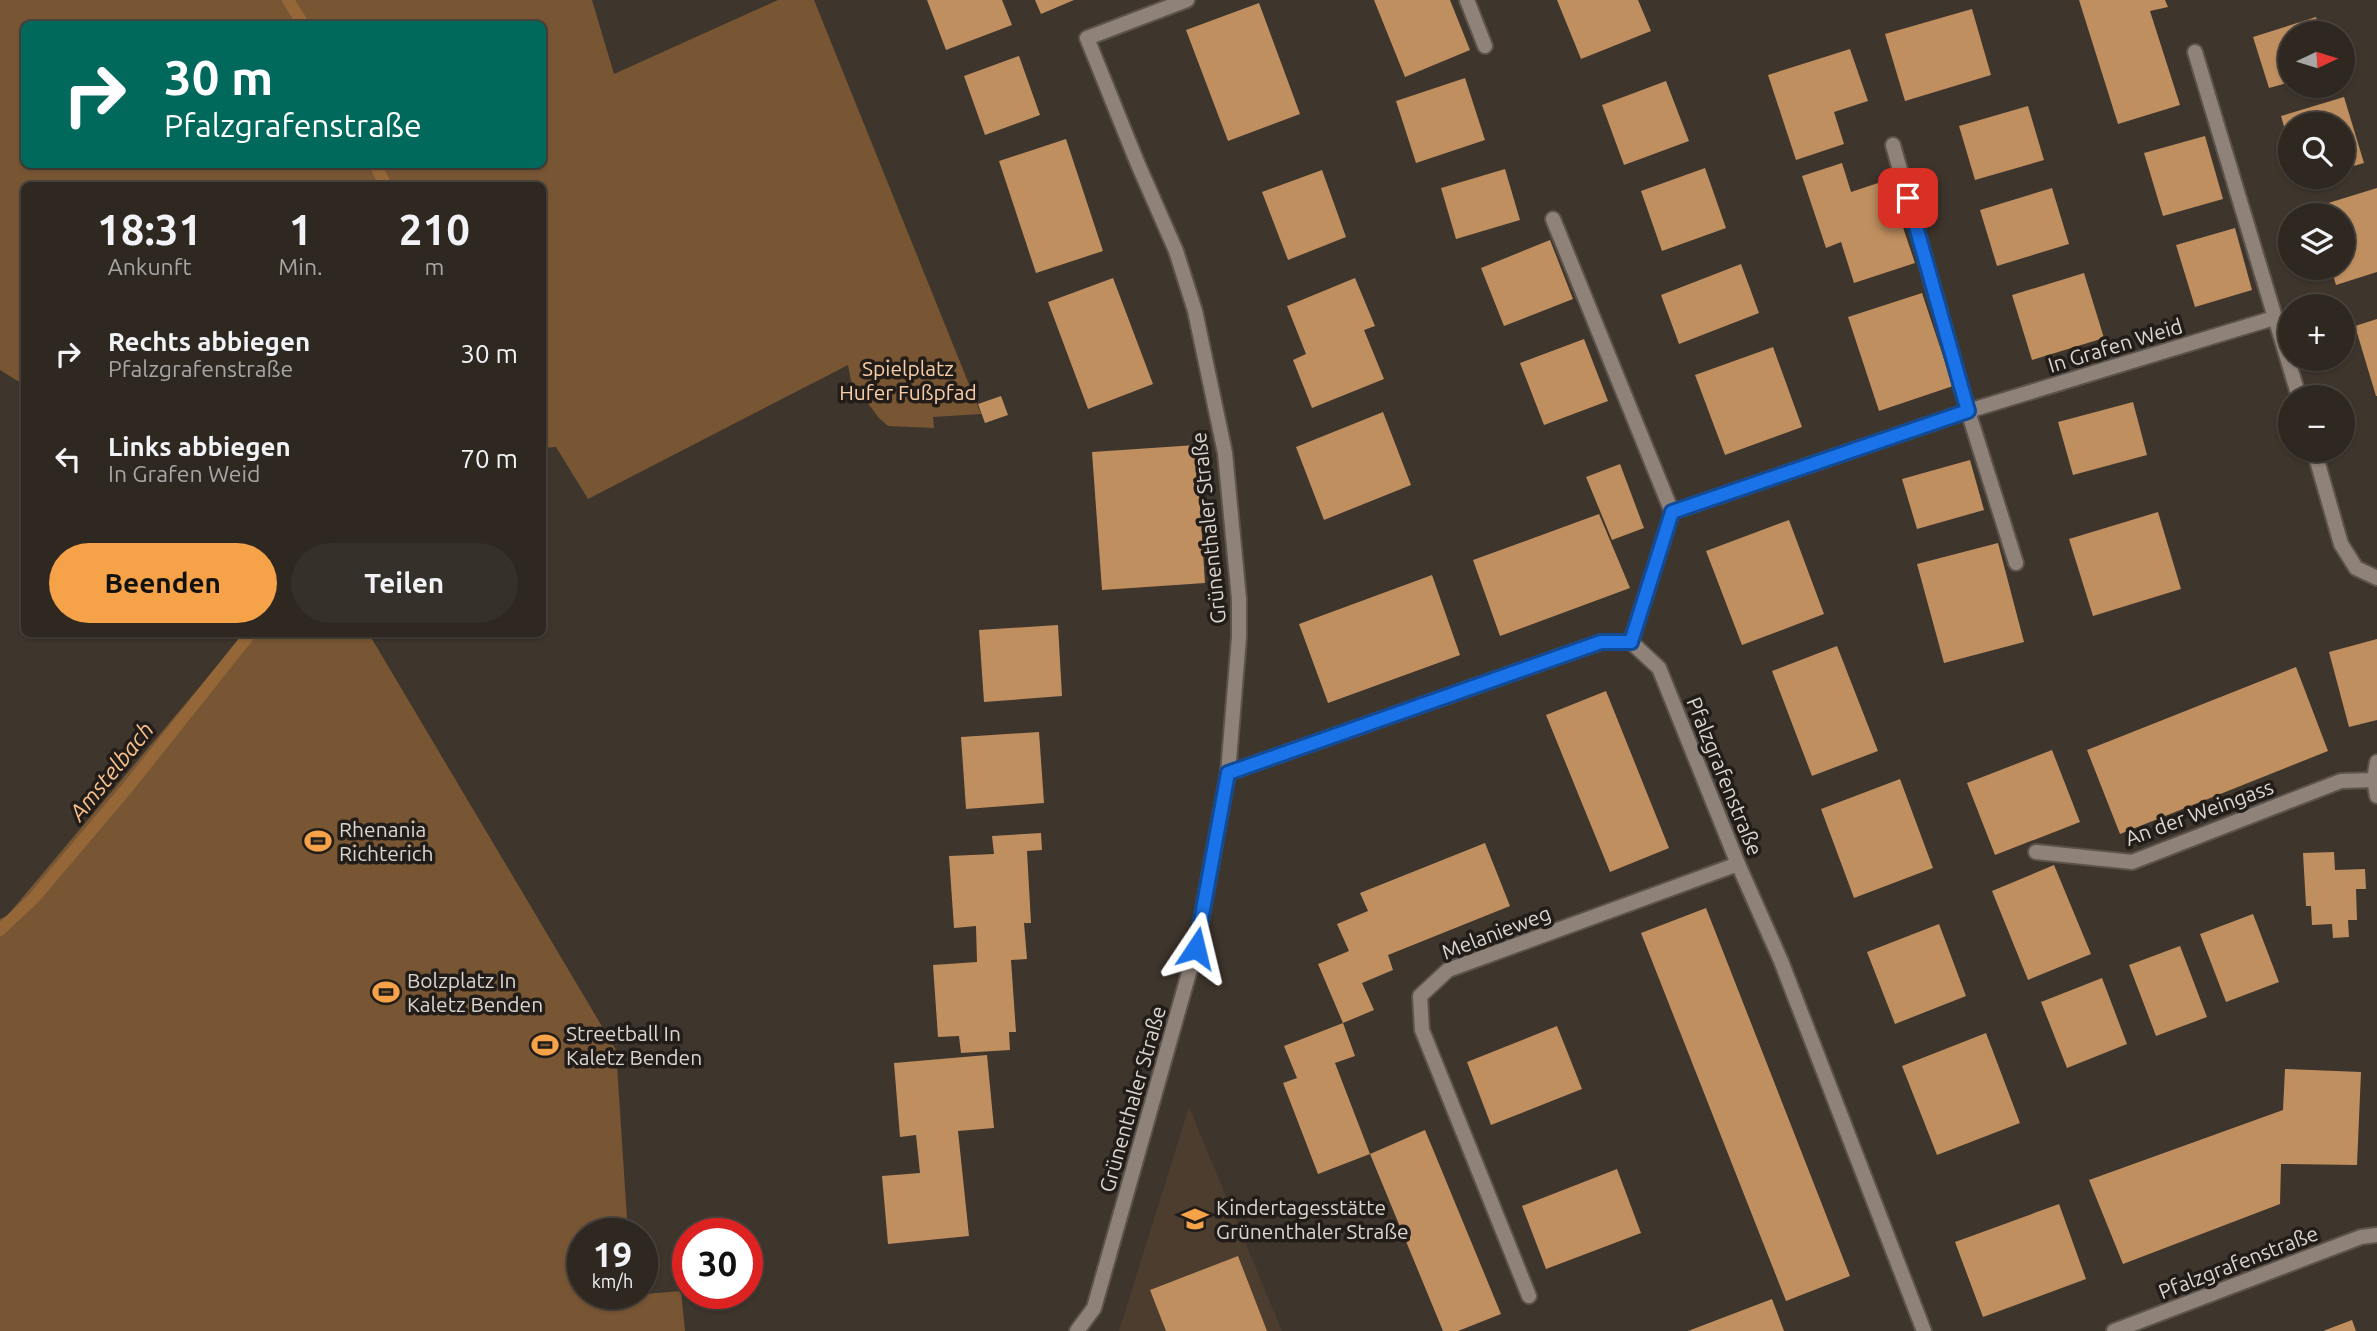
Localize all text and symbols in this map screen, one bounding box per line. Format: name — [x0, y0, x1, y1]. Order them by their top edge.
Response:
north arrow — [2278, 21, 2356, 98]
map controls — [2278, 21, 2355, 462]
icon: right — [49, 49, 140, 140]
text: 30 m — [164, 49, 273, 104]
text: Pfalzgrafenstraße — [164, 107, 422, 143]
button: search — [2278, 112, 2355, 189]
pin — [1878, 168, 1938, 228]
icon: arrive — [1889, 179, 1927, 217]
button: layers — [2278, 203, 2355, 280]
text: 18:31 — [97, 206, 202, 253]
text: 1 — [289, 206, 312, 253]
text: 210 — [399, 206, 470, 253]
text: Ankunft — [108, 254, 192, 279]
text: Min. — [278, 254, 323, 279]
text: m — [424, 254, 444, 279]
button: + — [2278, 294, 2355, 371]
street label: In Grafen Weid — [2045, 313, 2185, 377]
text: Rechts abbiegen — [108, 327, 310, 356]
icon: right — [49, 335, 87, 373]
text: 30 m — [460, 339, 518, 368]
text: Pfalzgrafenstraße — [108, 356, 293, 381]
park label: Spielplatz Hufer Fußpfad — [839, 356, 977, 404]
button: − — [2278, 385, 2355, 462]
street label: Grünenthaler Straße — [1186, 431, 1230, 625]
text: Links abbiegen — [108, 432, 291, 461]
icon: left — [49, 440, 87, 478]
text: 70 m — [460, 444, 518, 473]
text: In Grafen Weid — [108, 461, 261, 486]
button: Beenden — [49, 543, 277, 623]
button: Teilen — [291, 543, 518, 623]
street label: Pfalzgrafenstraße — [1682, 693, 1768, 859]
water label: Amstelbach — [63, 717, 158, 826]
street label: An der Weingass — [2122, 774, 2276, 850]
place label: Rhenania Richterich — [339, 817, 434, 865]
sports icon: Rhenania Richterich — [303, 826, 333, 856]
street label: Melanieweg — [1438, 900, 1554, 964]
position arrow — [1159, 911, 1233, 985]
place label: Bolzplatz In Kaletz Benden — [407, 968, 543, 1016]
sports icon: Bolzplatz In Kaletz Benden — [371, 977, 401, 1007]
street label: Grünenthaler Straße — [1094, 1003, 1170, 1195]
place label: Streetball In Kaletz Benden — [566, 1021, 702, 1069]
sports icon: Streetball In Kaletz Benden — [530, 1030, 560, 1060]
place label: Kindertagesstätte Grünenthaler Straße — [1216, 1195, 1409, 1243]
school or university icon: Kindertagesstätte Grünenthaler Straße — [1180, 1204, 1210, 1234]
speed limit sign: 30 — [672, 1218, 763, 1309]
street label: Pfalzgrafenstraße — [2155, 1221, 2321, 1303]
text: 19 — [593, 1234, 632, 1274]
text: km/h — [592, 1271, 633, 1291]

